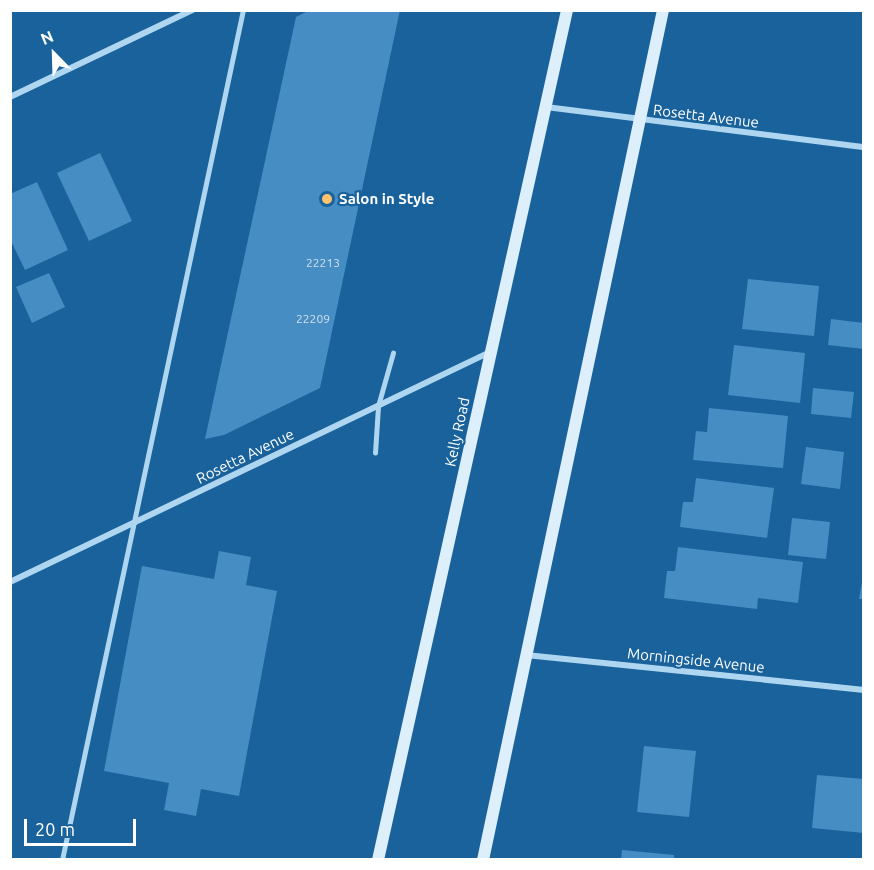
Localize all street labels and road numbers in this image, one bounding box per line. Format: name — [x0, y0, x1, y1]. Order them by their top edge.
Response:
street label: Rosetta Avenue — [652, 101, 760, 131]
street label: Kelly Road — [441, 396, 473, 468]
street label: Rosetta Avenue — [193, 425, 297, 487]
street label: Morningside Avenue — [626, 644, 766, 676]

